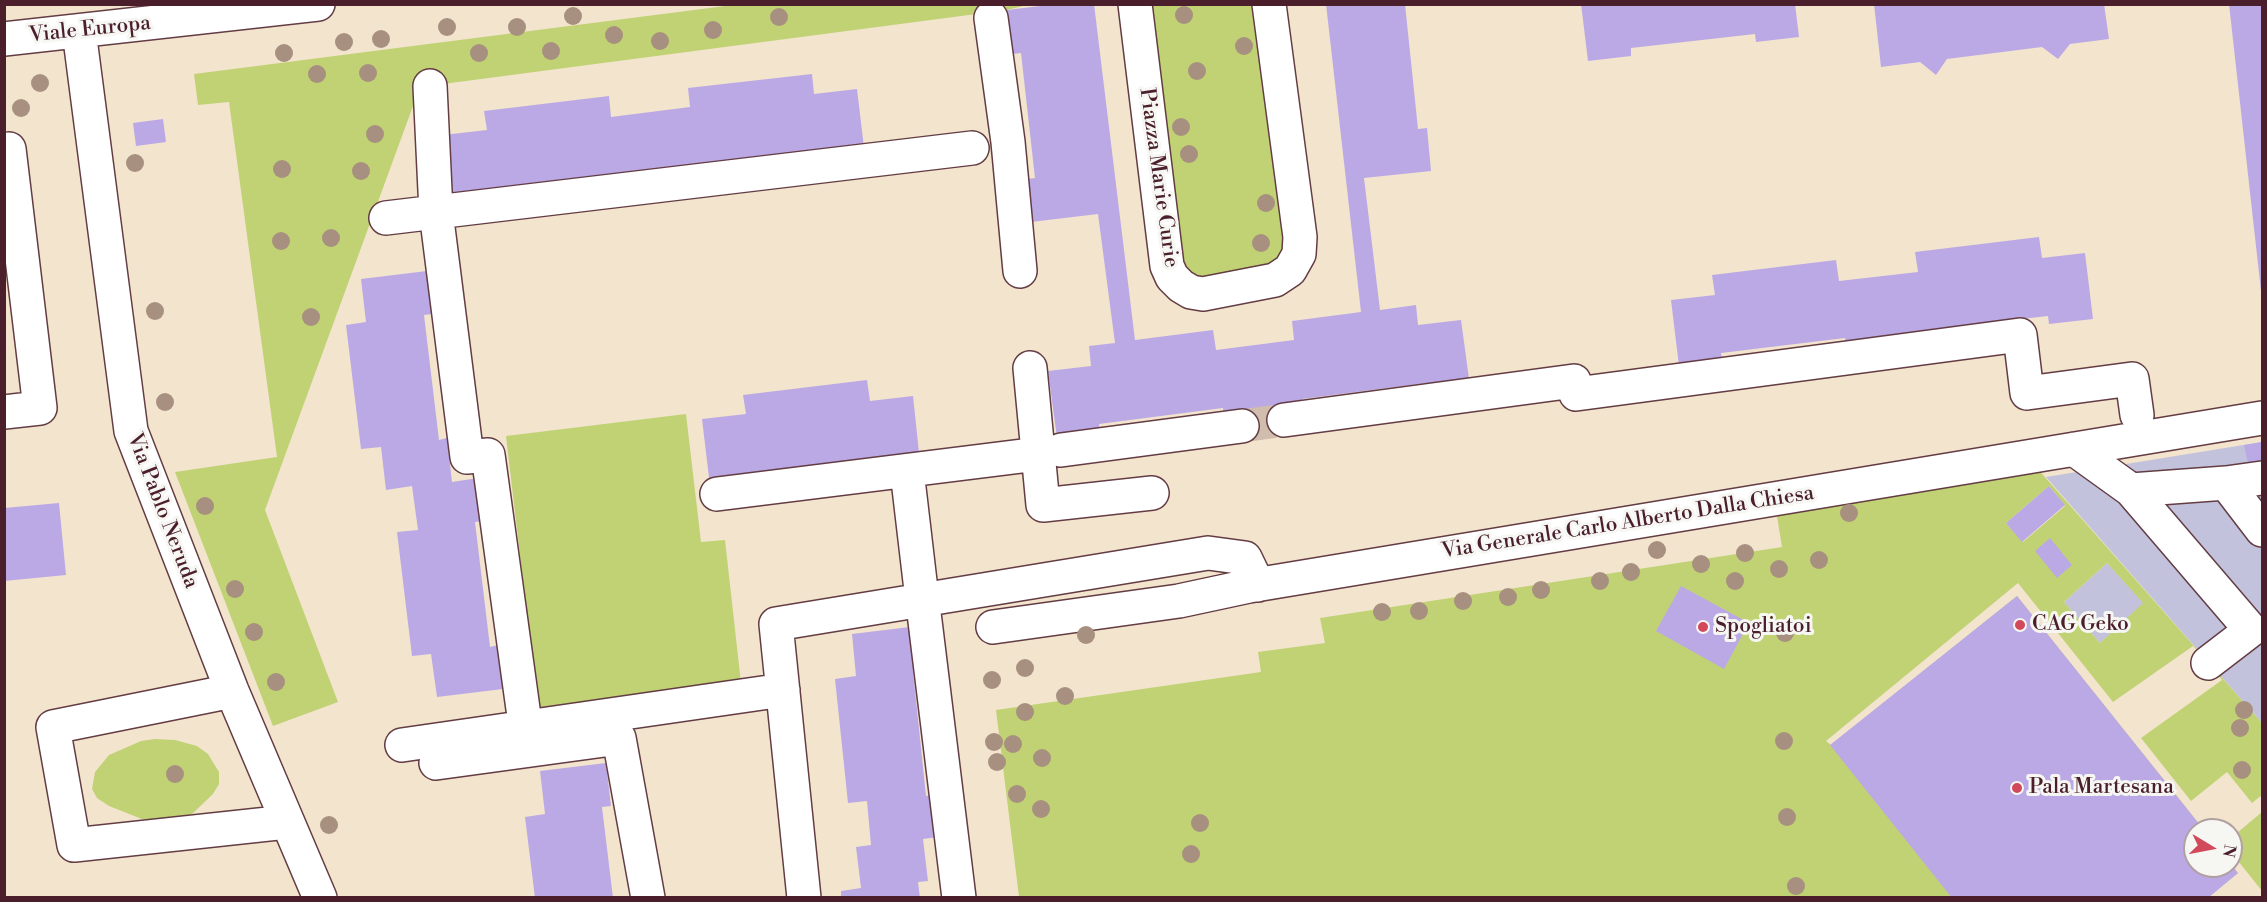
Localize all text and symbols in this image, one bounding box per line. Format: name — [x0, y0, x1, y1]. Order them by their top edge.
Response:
street label: Viale Europa — [28, 11, 152, 49]
street label: Piazza Marie Curie — [1133, 87, 1183, 269]
street label: Via Pablo Neruda — [121, 430, 203, 592]
street label: Via Generale Carlo Alberto Dalla Chiesa — [1440, 481, 1816, 565]
place label: CAG Geko — [2032, 612, 2129, 638]
place label: Spogliatoi — [1715, 614, 1812, 640]
marker: CAG Geko — [2013, 618, 2027, 632]
marker: Spogliatoi — [1696, 620, 1710, 634]
place label: Pala Martesana — [2029, 775, 2174, 801]
marker: Pala Martesana — [2010, 781, 2024, 795]
north arrow — [2183, 818, 2243, 878]
text: N — [2218, 843, 2240, 859]

